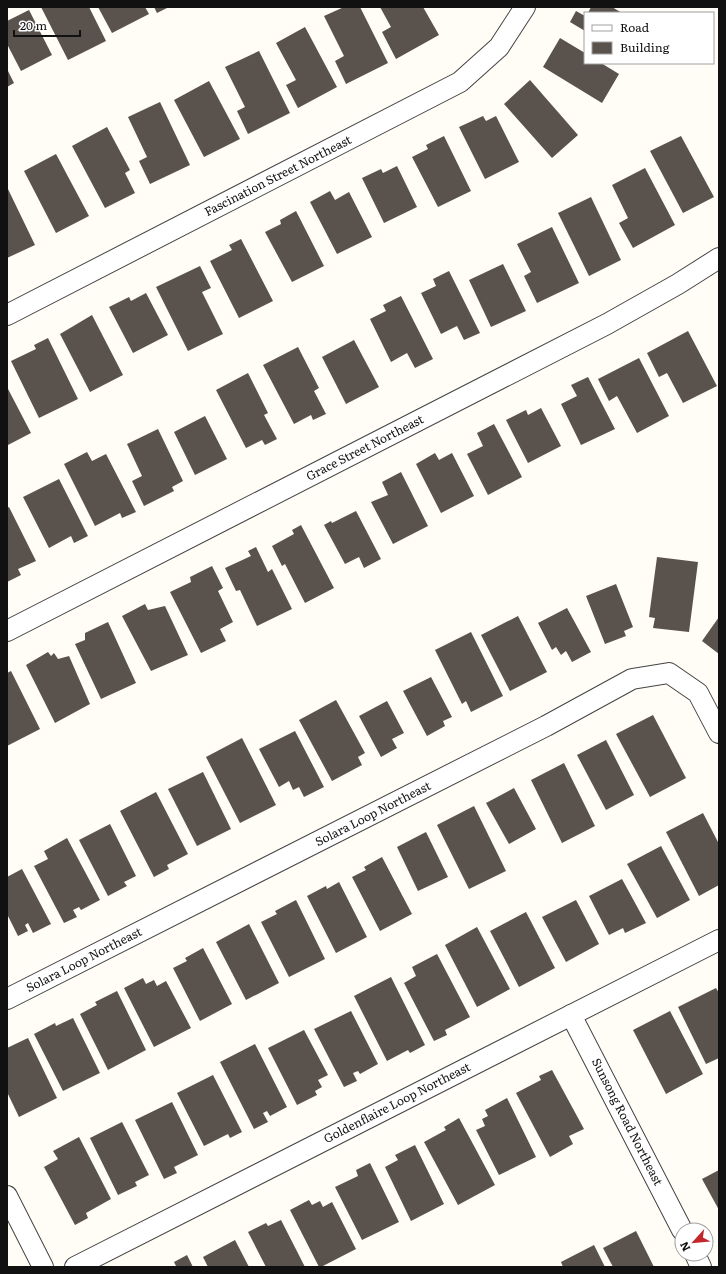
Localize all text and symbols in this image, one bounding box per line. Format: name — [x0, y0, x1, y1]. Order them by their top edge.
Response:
scale bar — [14, 12, 80, 38]
legend — [584, 12, 714, 64]
text: 20 m — [20, 16, 47, 34]
text: Road — [620, 18, 650, 36]
text: Building — [620, 38, 670, 56]
street label: Fascination Street Northeast — [201, 130, 354, 220]
street label: Grace Street Northeast — [303, 410, 427, 485]
street label: Solara Loop Northeast — [312, 776, 434, 850]
street label: Solara Loop Northeast — [23, 922, 145, 996]
street label: Sunsong Road Northeast — [588, 1055, 668, 1189]
street label: Goldenflaire Loop Northeast — [320, 1057, 473, 1147]
north arrow — [674, 1222, 714, 1262]
text: N — [675, 1239, 693, 1255]

